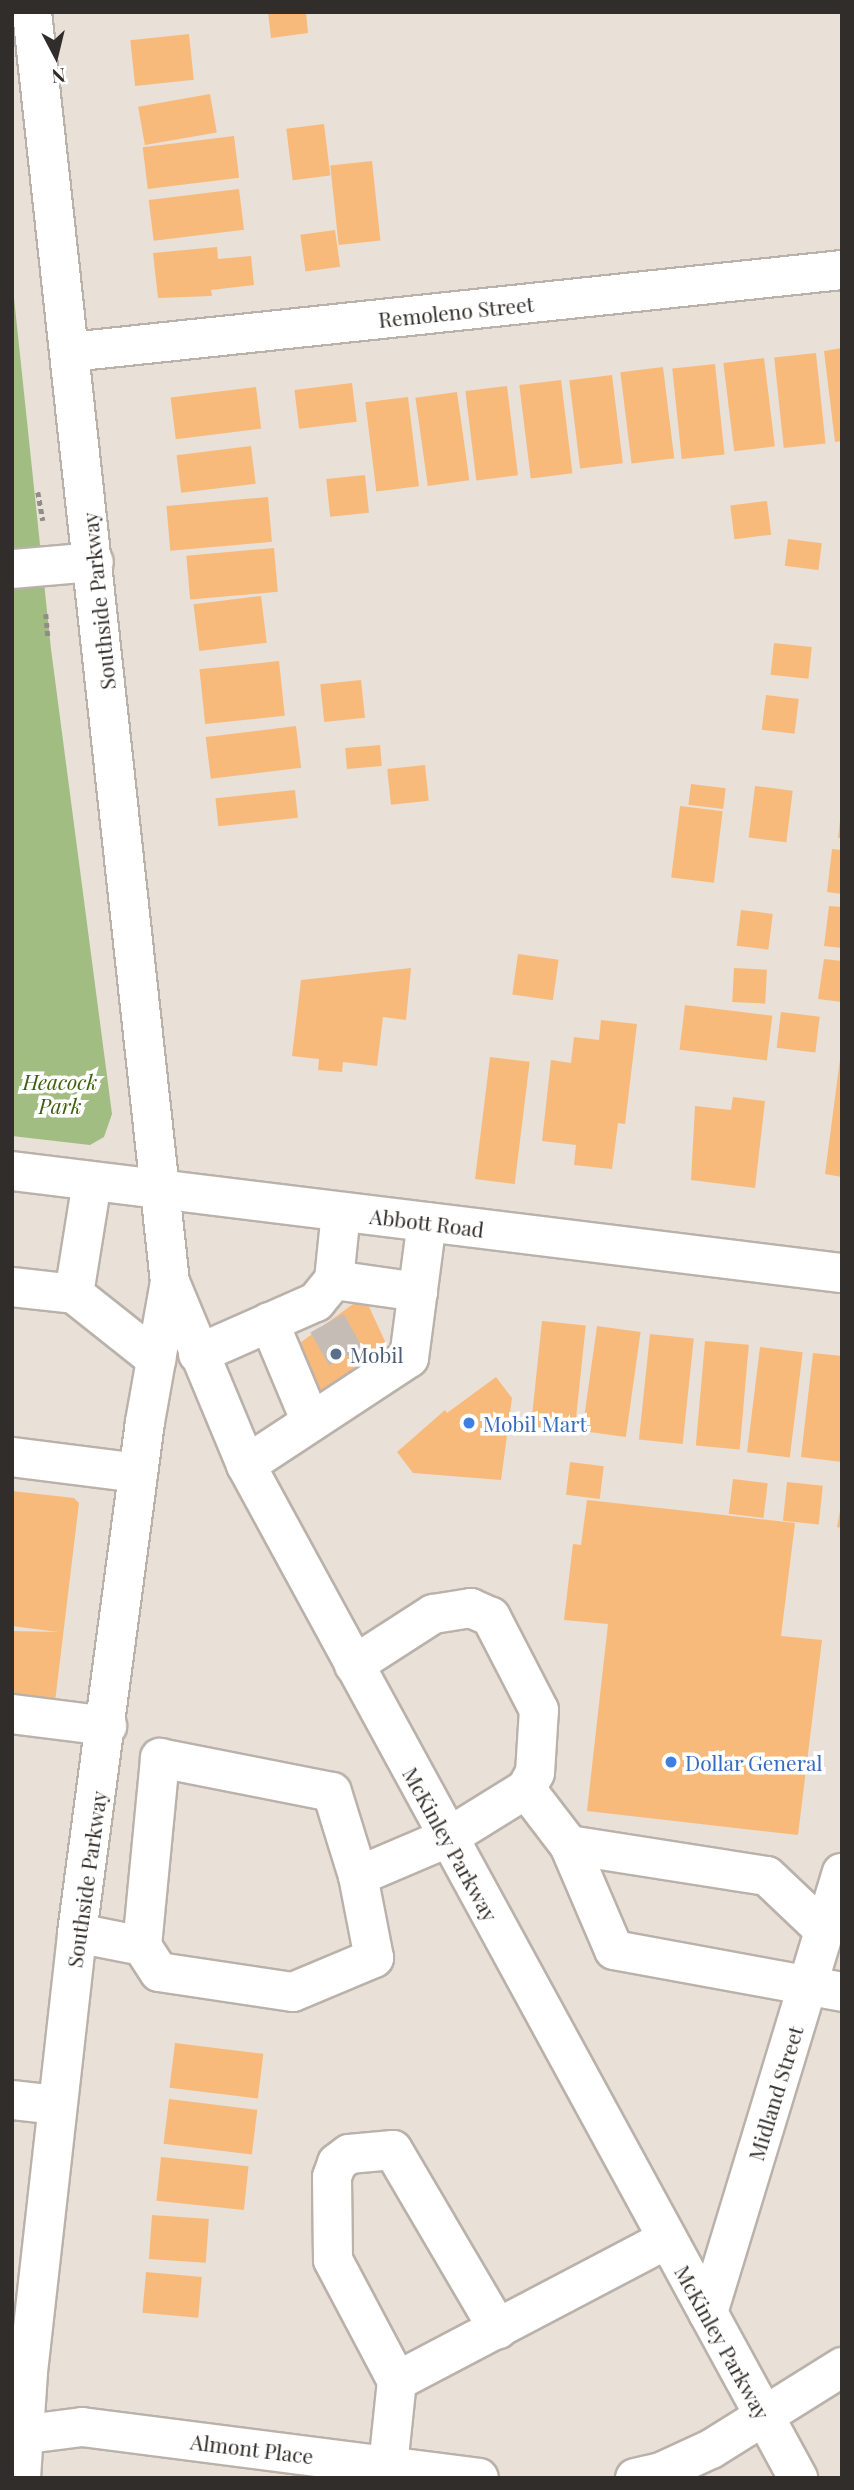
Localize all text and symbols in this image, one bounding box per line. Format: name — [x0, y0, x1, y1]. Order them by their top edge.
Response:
north arrow — [21, 21, 91, 91]
text: N — [50, 63, 67, 91]
street label: Remoleno Street — [377, 290, 535, 332]
street label: Southside Parkway — [76, 511, 120, 691]
park label: Heacock Park — [23, 1068, 97, 1118]
street label: Abbott Road — [368, 1202, 486, 1242]
place label: Mobil — [350, 1341, 403, 1367]
marker: Mobil — [328, 1346, 344, 1362]
place label: Mobil Mart — [483, 1410, 587, 1436]
marker: Mobil Mart — [461, 1415, 477, 1431]
place label: Dollar General — [685, 1749, 823, 1775]
marker: Dollar General — [663, 1754, 679, 1770]
street label: McKinley Parkway — [398, 1762, 504, 1926]
street label: Southside Parkway — [61, 1789, 111, 1969]
street label: Midland Street — [743, 2023, 807, 2163]
street label: McKinley Parkway — [670, 2260, 776, 2424]
street label: Almont Place — [189, 2428, 315, 2468]

